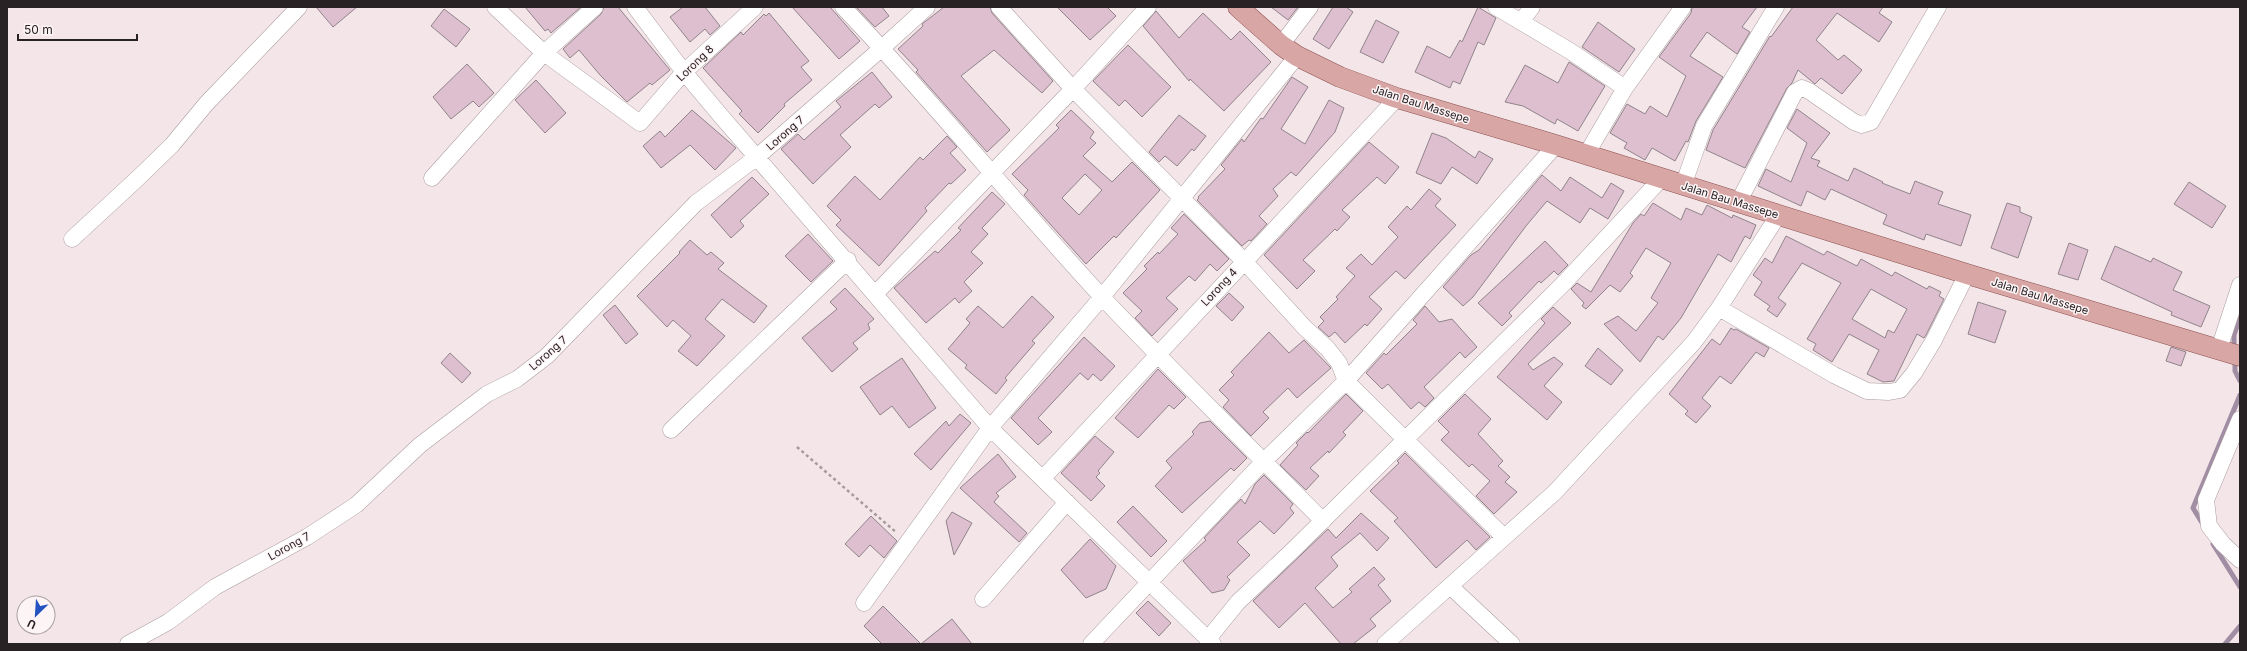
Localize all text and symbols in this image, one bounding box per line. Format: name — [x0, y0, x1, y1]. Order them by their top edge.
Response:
scale bar — [18, 16, 137, 42]
text: 50 m — [24, 22, 53, 37]
street label: Lorong 8 — [673, 42, 717, 84]
street label: Jalan Bau Massepe — [1371, 82, 1471, 126]
street label: Lorong 7 — [763, 113, 807, 153]
street label: Jalan Bau Massepe — [1680, 179, 1780, 221]
street label: Lorong 4 — [1198, 265, 1240, 309]
street label: Jalan Bau Massepe — [1990, 275, 2090, 317]
street label: Lorong 7 — [526, 333, 570, 373]
street label: Lorong 7 — [266, 529, 312, 563]
north arrow — [16, 595, 56, 635]
text: U — [25, 616, 38, 632]

